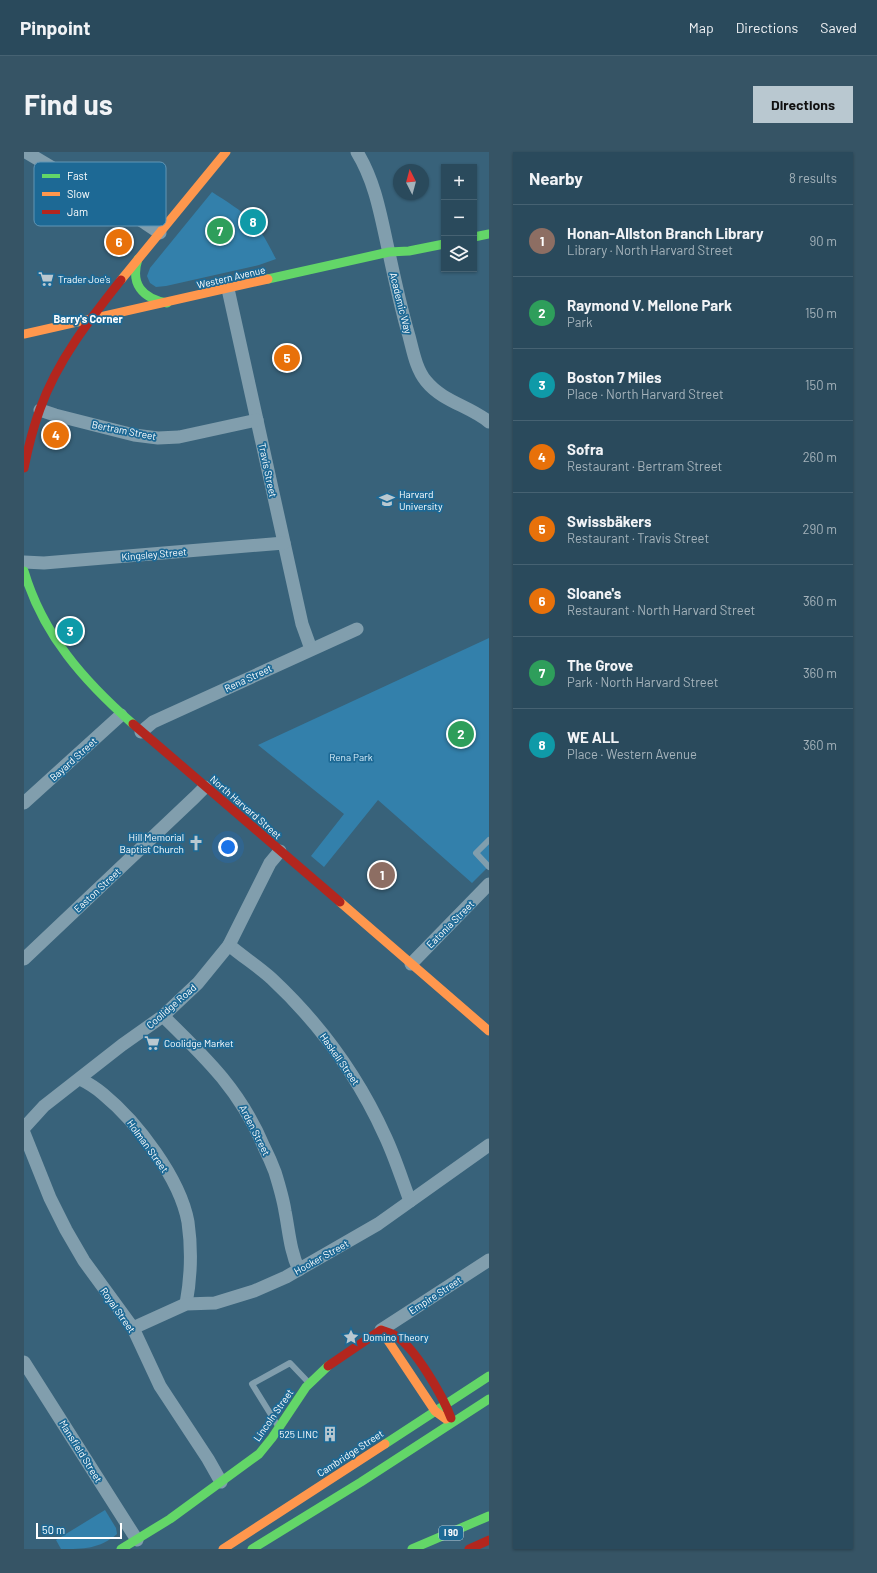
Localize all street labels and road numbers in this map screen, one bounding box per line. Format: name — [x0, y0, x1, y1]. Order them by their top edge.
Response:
street label: Western Avenue — [196, 263, 266, 291]
street label: Academic Way — [388, 271, 415, 335]
street label: Bertram Street — [91, 418, 158, 442]
street label: Travis Street — [256, 442, 280, 499]
street label: Kingsley Street — [121, 545, 188, 563]
street label: Rena Street — [222, 662, 274, 694]
street label: Bayard Street — [47, 734, 99, 783]
street label: North Harvard Street — [208, 773, 284, 842]
street label: Easton Street — [71, 865, 123, 915]
street label: Eatonia Street — [424, 897, 477, 950]
street label: Coolidge Road — [144, 981, 198, 1031]
street label: Haskell Street — [318, 1031, 362, 1088]
street label: Arden Street — [237, 1103, 273, 1158]
street label: Holman Street — [125, 1117, 171, 1175]
street label: Hooker Street — [292, 1237, 351, 1277]
street label: Empire Street — [406, 1273, 464, 1317]
street label: Royal Street — [98, 1285, 138, 1335]
street label: Lincoln Street — [251, 1386, 296, 1443]
street label: Mansfield Street — [57, 1418, 105, 1485]
street label: Cambridge Street — [315, 1427, 386, 1479]
road number: I 90 — [439, 1526, 463, 1540]

